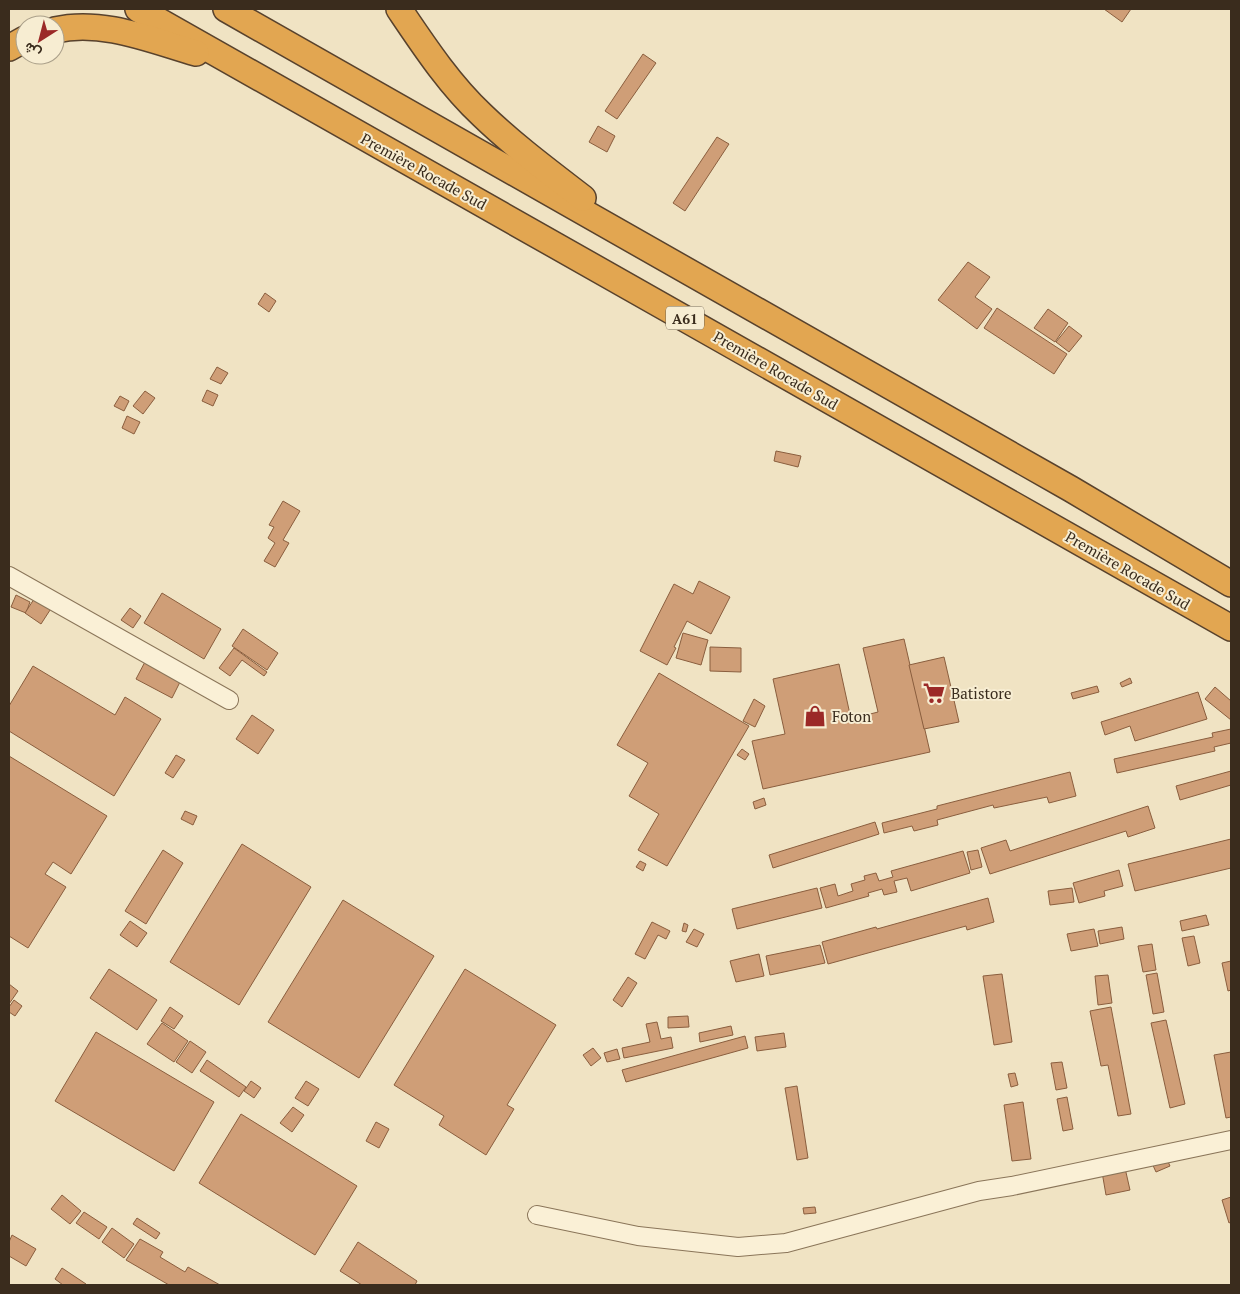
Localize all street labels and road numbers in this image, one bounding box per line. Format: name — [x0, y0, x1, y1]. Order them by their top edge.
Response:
street label: Première Rocade Sud — [358, 128, 490, 214]
road number: A61 — [666, 306, 704, 330]
street label: Première Rocade Sud — [710, 326, 842, 414]
street label: Première Rocade Sud — [1062, 526, 1194, 614]

